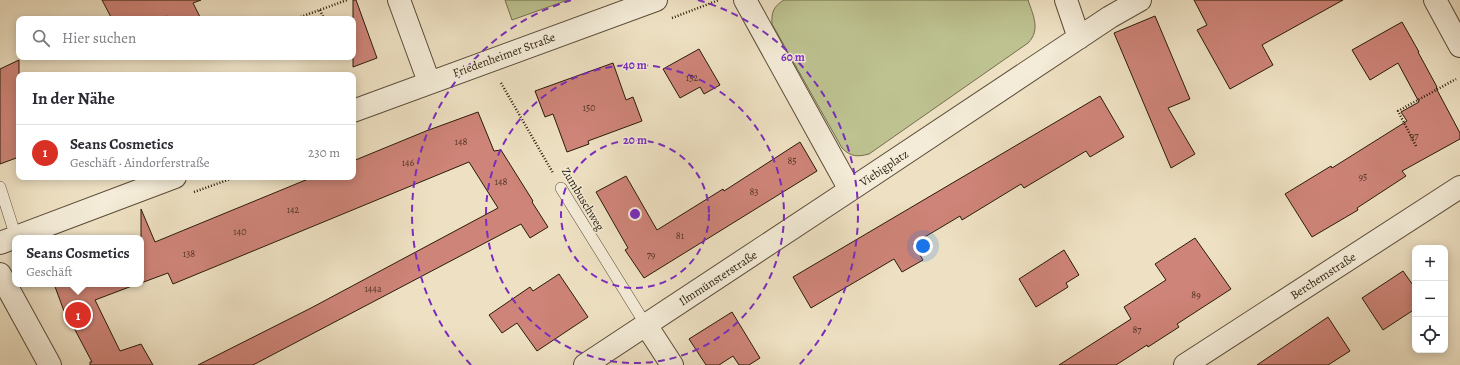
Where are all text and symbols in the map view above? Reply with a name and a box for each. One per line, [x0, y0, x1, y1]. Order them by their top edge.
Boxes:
search box [16, 16, 356, 60]
icon: search [30, 27, 52, 49]
text: Hier suchen [62, 28, 136, 48]
street label: Friedenheimer Straße [451, 29, 557, 81]
text: 60 m [781, 49, 805, 65]
text: 40 m [623, 57, 647, 73]
house number: 152 [686, 71, 698, 84]
text: In der Nähe [32, 87, 115, 110]
house number: 150 [582, 101, 596, 114]
house number: 97 [1410, 129, 1419, 142]
text: 20 m [623, 132, 647, 148]
text: Seans Cosmetics [70, 134, 174, 154]
house number: 148 [455, 135, 468, 148]
text: 1 [43, 144, 47, 161]
text: 230 m [308, 144, 340, 161]
street label: Viebigplatz [856, 146, 911, 191]
text: Geschäft · Aindorferstraße [70, 154, 210, 171]
house number: 85 [787, 154, 797, 167]
house number: 146 [402, 156, 415, 169]
street label: Zumbuschweg [558, 164, 608, 234]
house number: 95 [1359, 170, 1367, 183]
house number: 148 [495, 175, 508, 188]
house number: 83 [749, 185, 759, 198]
house number: 142 [287, 203, 300, 216]
centre of rings [628, 207, 642, 221]
house number: 140 [233, 225, 247, 238]
house number: 81 [676, 229, 685, 242]
popup [12, 235, 144, 287]
your location [913, 236, 933, 256]
text: Seans Cosmetics [26, 243, 130, 263]
map controls [1412, 245, 1448, 353]
button: + [1412, 245, 1448, 281]
house number: 138 [183, 247, 195, 260]
street label: Ilmmünsterstraße [676, 247, 760, 309]
house number: 79 [647, 248, 656, 261]
street label: Berchemstraße [1287, 249, 1359, 303]
text: Geschäft [26, 263, 73, 280]
button: − [1412, 281, 1448, 317]
house number: 144a [364, 282, 382, 295]
house number: 89 [1191, 288, 1201, 301]
pin: 1 [65, 300, 91, 330]
button: locate [1412, 317, 1448, 353]
house number: 87 [1132, 323, 1142, 336]

